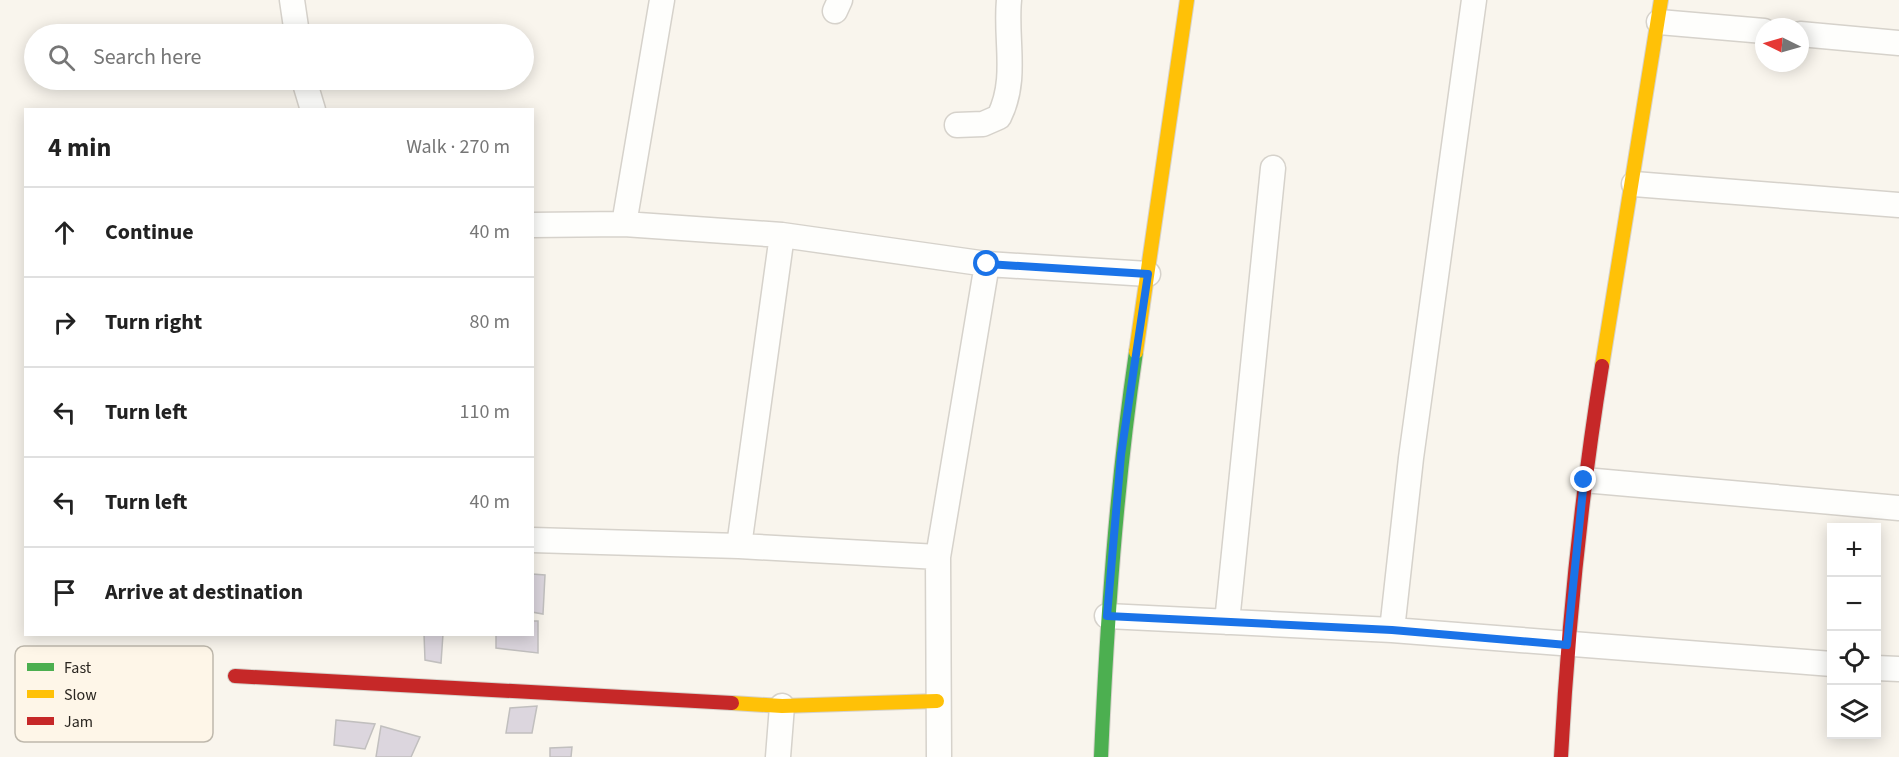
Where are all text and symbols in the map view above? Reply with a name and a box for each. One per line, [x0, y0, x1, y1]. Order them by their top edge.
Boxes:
north arrow [1755, 18, 1809, 72]
search box [24, 24, 534, 90]
icon: search [45, 41, 78, 74]
text: Search here [93, 41, 201, 73]
text: 4 min [48, 129, 111, 166]
text: Walk · 270 m [406, 133, 510, 161]
icon: ahead [48, 216, 81, 249]
text: Continue [105, 216, 194, 248]
text: 40 m [470, 218, 510, 246]
route start [973, 250, 999, 276]
icon: right [48, 306, 81, 339]
text: Turn right [105, 306, 202, 338]
text: 80 m [470, 308, 510, 336]
icon: left [48, 396, 81, 429]
text: Turn left [105, 396, 187, 428]
text: 110 m [460, 398, 510, 426]
route end [1570, 466, 1596, 492]
icon: left [48, 486, 81, 519]
text: Turn left [105, 486, 187, 518]
text: 40 m [470, 488, 510, 516]
map controls [1827, 523, 1881, 739]
button: + [1827, 523, 1881, 577]
icon: arrive [48, 576, 81, 609]
text: Arrive at destination [105, 576, 303, 608]
button: − [1827, 577, 1881, 631]
button: locate [1827, 631, 1881, 685]
legend [15, 646, 213, 742]
text: Fast [64, 657, 92, 679]
text: Slow [64, 684, 97, 706]
button: layers [1827, 685, 1881, 739]
text: Jam [64, 711, 93, 733]

